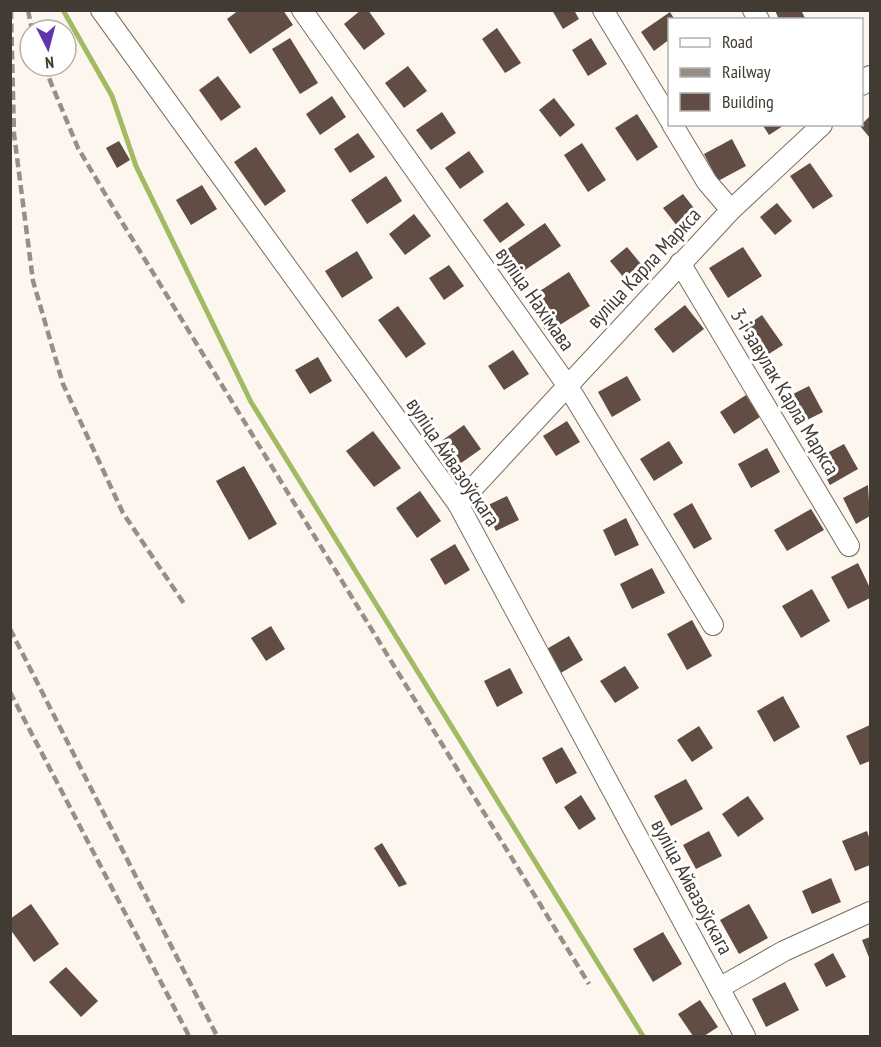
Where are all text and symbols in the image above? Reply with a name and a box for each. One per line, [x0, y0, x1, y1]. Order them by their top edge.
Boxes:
north arrow [18, 18, 78, 78]
legend [668, 18, 863, 126]
text: Road [722, 30, 753, 53]
text: N [44, 53, 55, 73]
text: Railway [722, 60, 771, 83]
text: Building [722, 90, 774, 113]
street label: вуліца Карла Маркса [581, 202, 706, 334]
street label: вуліца Нахімава [490, 242, 581, 356]
street label: 3-і завулак Карла Маркса [725, 303, 846, 480]
street label: вуліца Айвазоўскага [400, 392, 506, 531]
street label: вуліца Айвазоўскага [645, 814, 739, 959]

